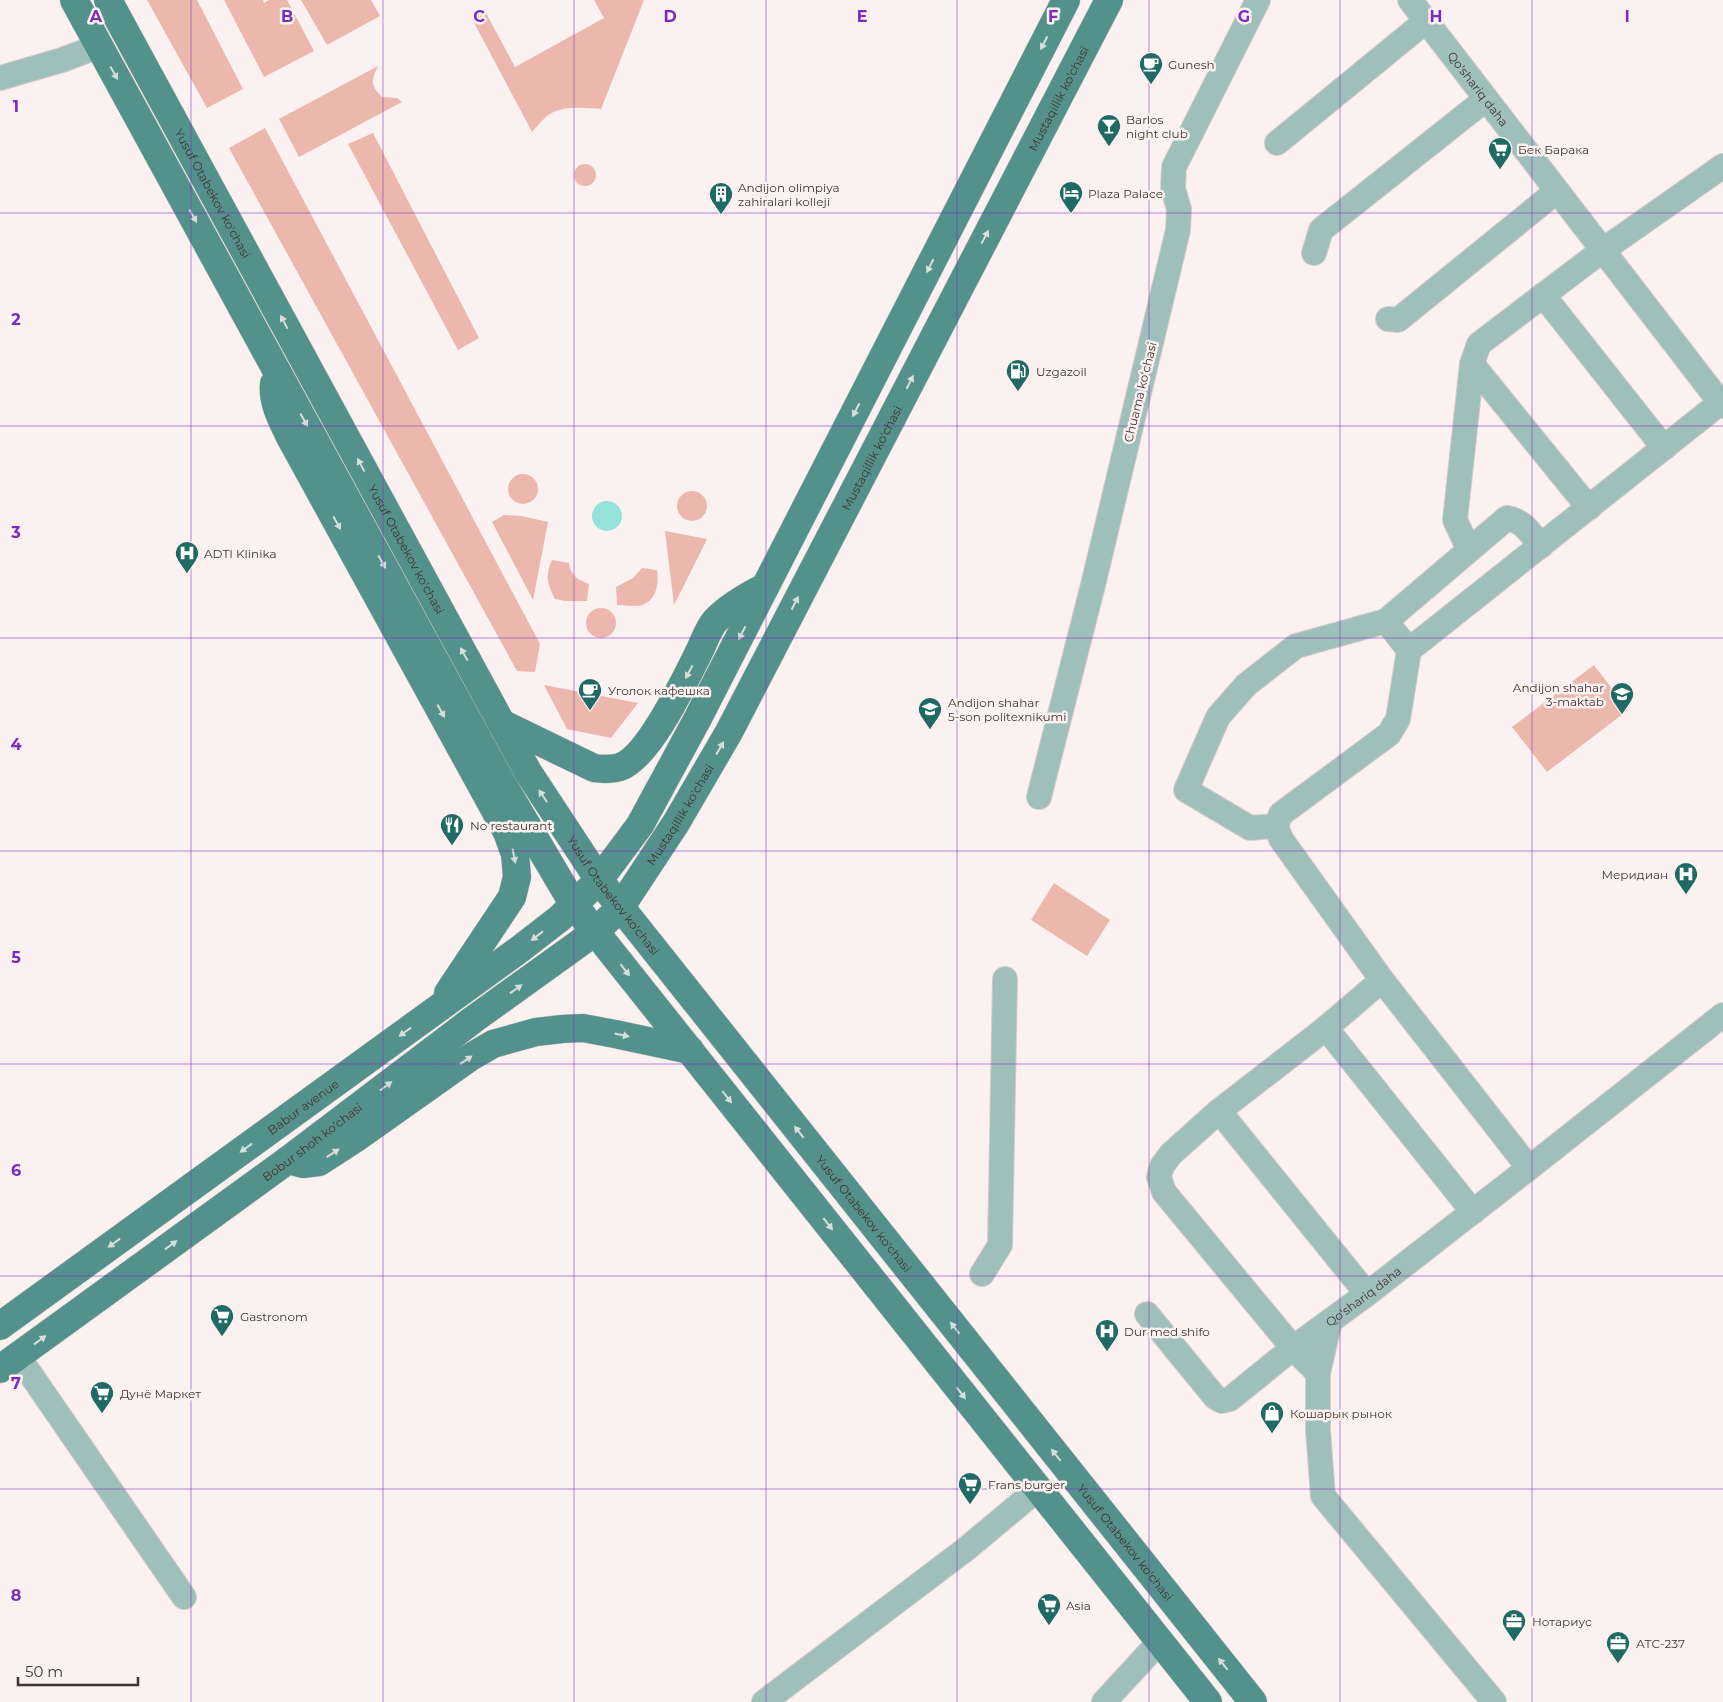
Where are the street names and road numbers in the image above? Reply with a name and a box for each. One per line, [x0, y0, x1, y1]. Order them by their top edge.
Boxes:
street label: Mustaqillik ko'chasi [1025, 43, 1091, 153]
street label: Qo'shariq daha [1445, 48, 1512, 129]
street label: Yusuf Otabekov ko'chasi [172, 126, 254, 261]
street label: Chuama koʻchasi [1120, 340, 1160, 444]
street label: Mustaqillik ko'chasi [838, 403, 905, 513]
street label: Yusuf Otabekov ko'chasi [365, 482, 448, 616]
street label: Mustaqillik ko'chasi [643, 761, 716, 868]
street label: Yusuf Otabekov ko'chasi [564, 833, 663, 958]
street label: Babur avenue [264, 1076, 341, 1137]
street label: Bobur shoh ko'chasi [259, 1099, 365, 1184]
street label: Yusuf Otabekov ko'chasi [813, 1152, 915, 1275]
street label: Qo'shariq daha [1323, 1263, 1404, 1329]
street label: Yusuf Otabekov ko'chasi [1075, 1480, 1177, 1603]

